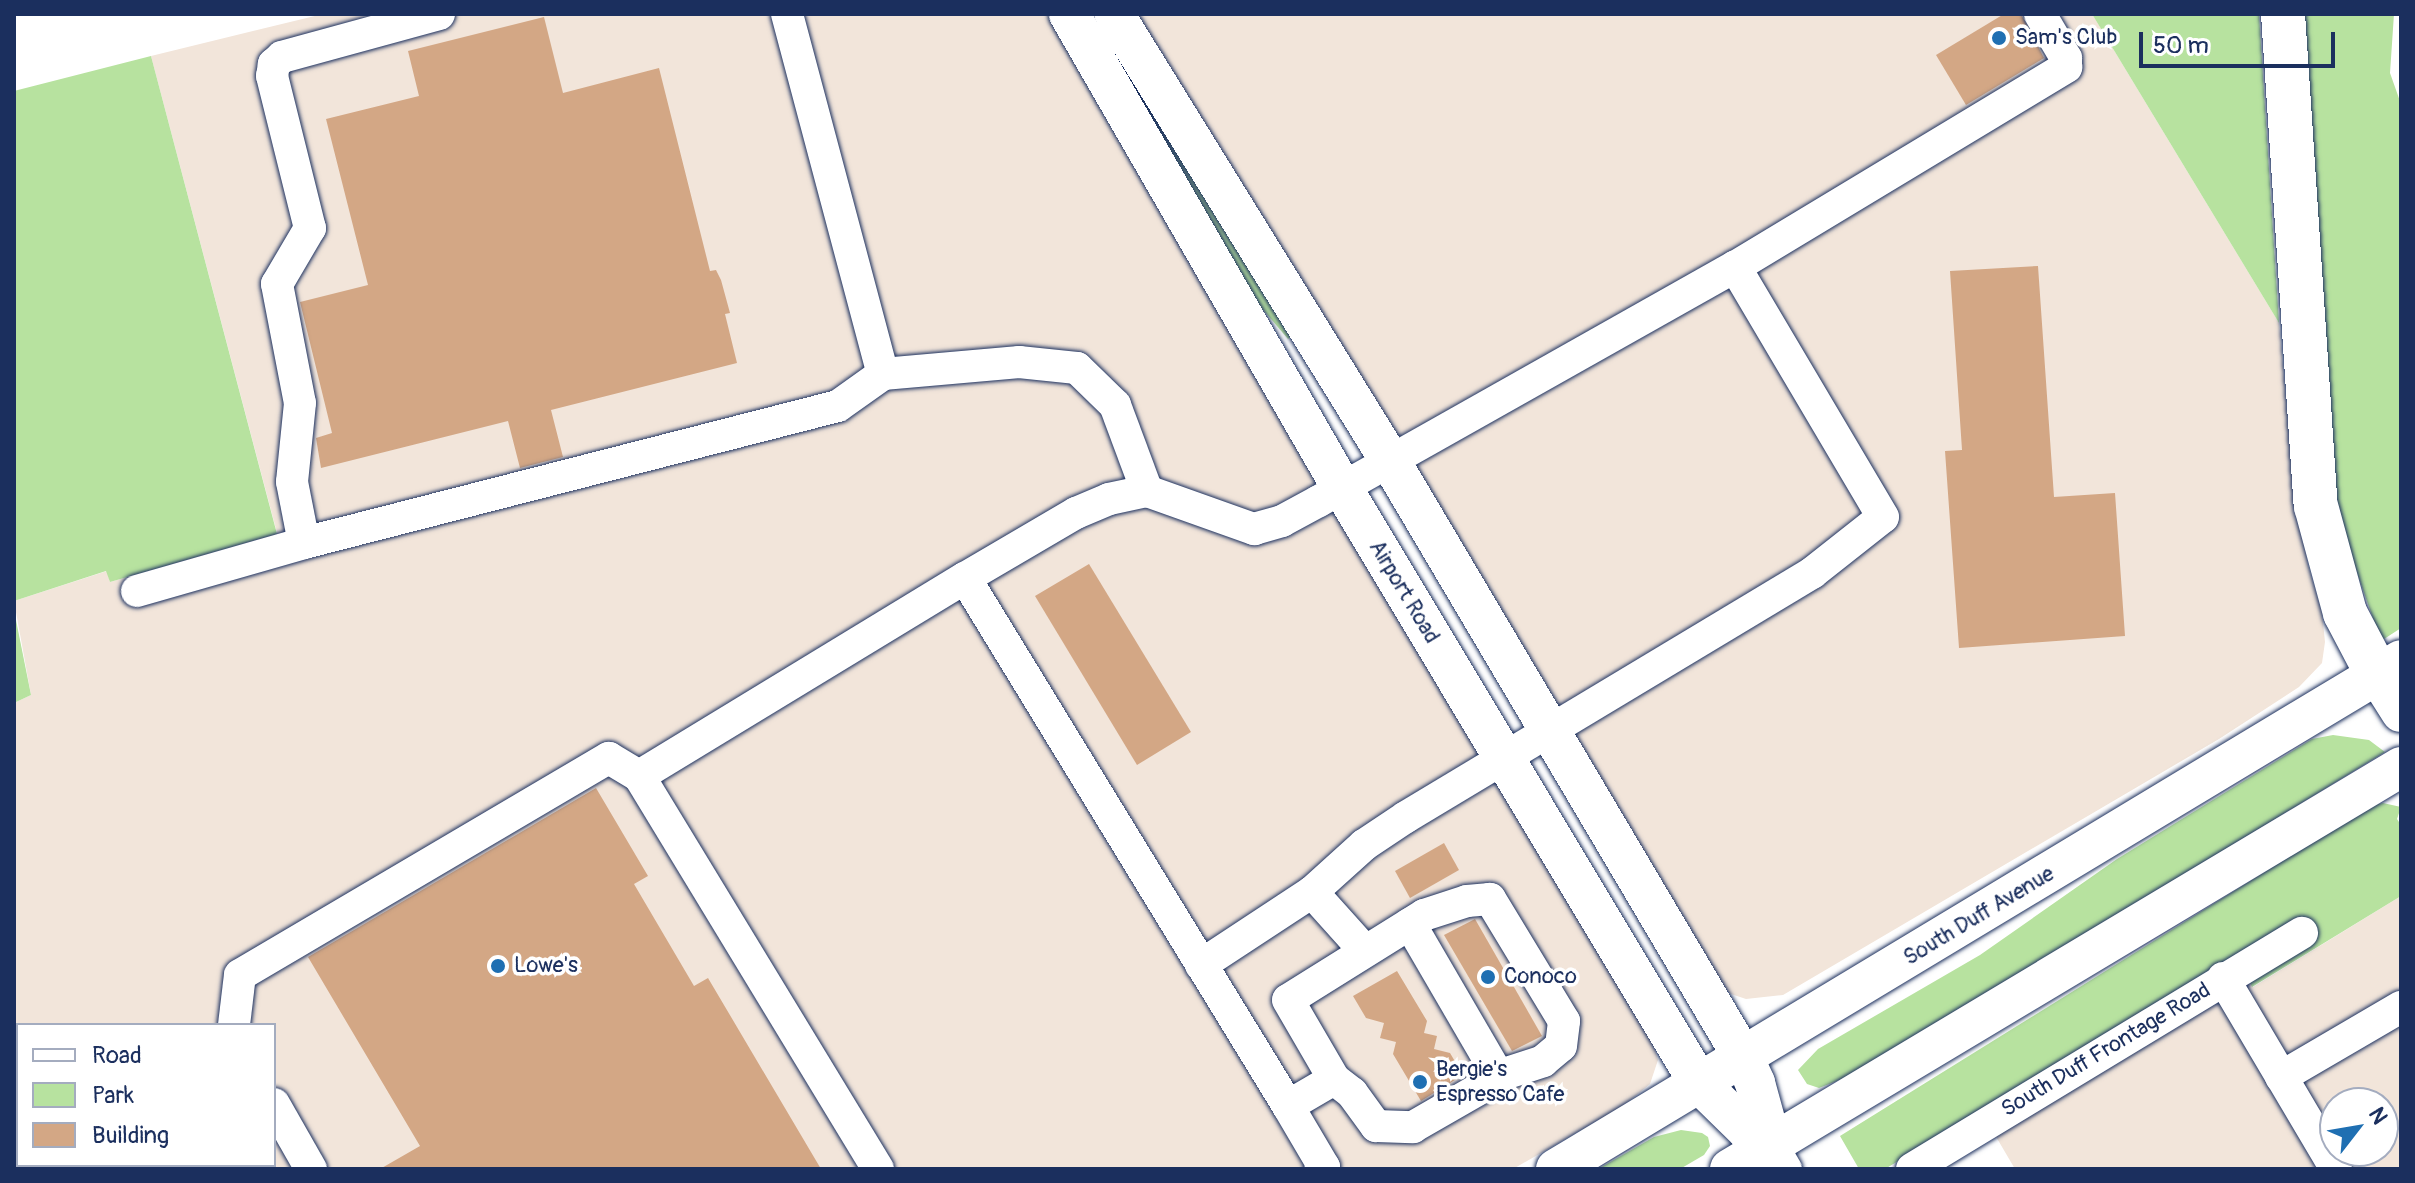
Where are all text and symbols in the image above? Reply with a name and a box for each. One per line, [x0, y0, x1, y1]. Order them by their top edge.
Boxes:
scale bar [2143, 16, 2339, 66]
place label: Sam's Club [2015, 25, 2117, 51]
marker: Sam's Club [1990, 29, 2008, 47]
text: 50 m [2153, 31, 2209, 60]
street label: Airport Road [1363, 536, 1445, 648]
street label: South Duff Avenue [1899, 861, 2059, 971]
place label: Lowe's [514, 953, 578, 979]
marker: Lowe's [489, 957, 507, 975]
place label: Conoco [1504, 964, 1577, 990]
marker: Conoco [1479, 968, 1497, 986]
street label: South Duff Frontage Road [1997, 977, 2215, 1123]
legend [16, 1023, 276, 1167]
text: Road [92, 1041, 142, 1070]
place label: Bergie's Espresso Cafe [1436, 1056, 1564, 1108]
marker: Bergie's Espresso Cafe [1411, 1073, 1429, 1091]
text: Park [92, 1081, 134, 1110]
north arrow [2319, 1087, 2399, 1167]
text: N [2362, 1102, 2394, 1129]
text: Building [92, 1121, 169, 1150]

